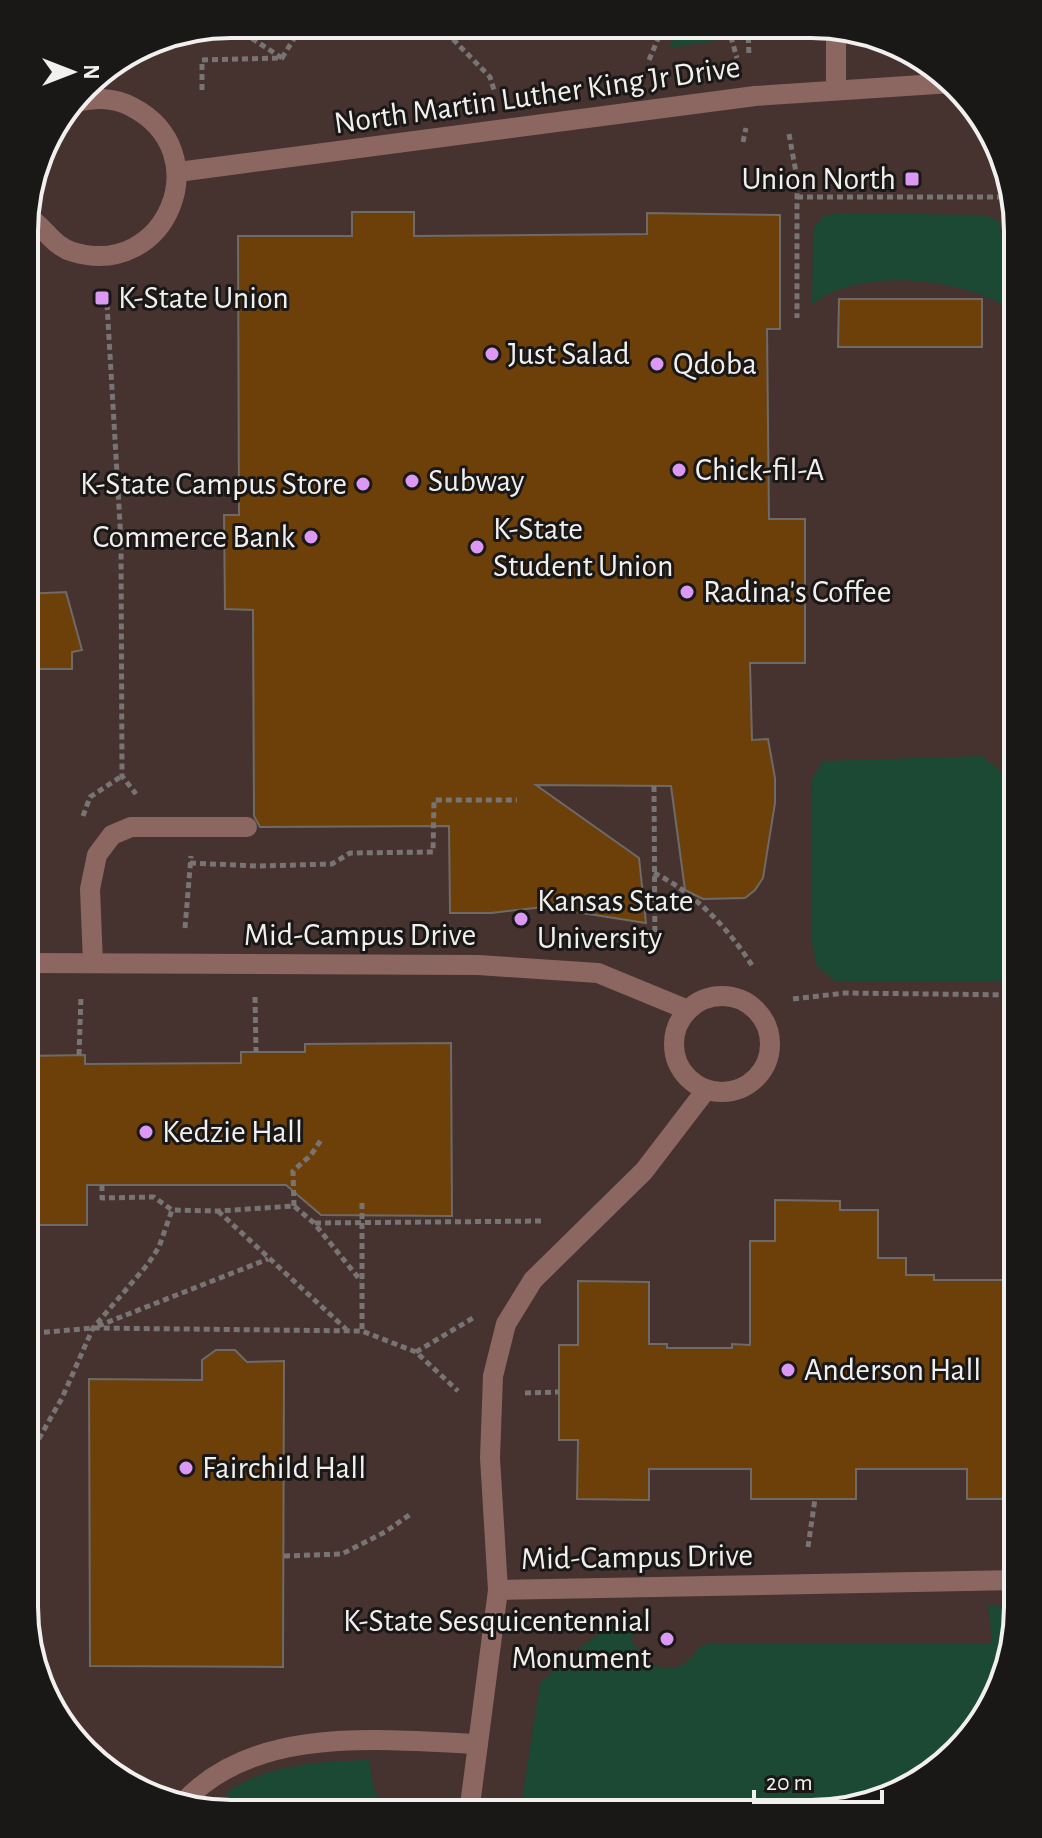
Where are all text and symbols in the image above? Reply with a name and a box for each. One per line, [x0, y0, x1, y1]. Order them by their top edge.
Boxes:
north arrow [32, 32, 112, 112]
street label: North Martin Luther King Jr Drive [332, 51, 742, 139]
text: N [80, 64, 102, 80]
place label: Union North [741, 163, 896, 195]
marker: Union North [903, 170, 921, 188]
place label: K-State Union [118, 282, 289, 314]
marker: K-State Union [93, 289, 111, 307]
place label: Just Salad [508, 338, 630, 370]
marker: Just Salad [483, 345, 501, 363]
place label: Qdoba [673, 348, 757, 380]
marker: Qdoba [648, 355, 666, 373]
place label: Chick-fil-A [695, 454, 824, 486]
marker: Chick-fil-A [670, 461, 688, 479]
place label: Subway [428, 465, 525, 497]
place label: K-State Campus Store [80, 468, 347, 500]
marker: Subway [403, 472, 421, 490]
marker: K-State Campus Store [354, 475, 372, 493]
place label: K-State Student Union [493, 513, 673, 582]
place label: Commerce Bank [93, 521, 295, 553]
marker: Commerce Bank [302, 528, 320, 546]
marker: K-State Student Union [468, 538, 486, 556]
place label: Radina's Coffee [703, 576, 891, 608]
marker: Radina's Coffee [678, 583, 696, 601]
place label: Kansas State University [537, 885, 694, 954]
marker: Kansas State University [512, 910, 530, 928]
street label: Mid-Campus Drive [244, 919, 476, 951]
place label: Kedzie Hall [162, 1116, 303, 1148]
marker: Kedzie Hall [137, 1123, 155, 1141]
place label: Anderson Hall [804, 1354, 981, 1386]
marker: Anderson Hall [779, 1361, 797, 1379]
place label: Fairchild Hall [202, 1452, 366, 1484]
marker: Fairchild Hall [177, 1459, 195, 1477]
street label: Mid-Campus Drive [521, 1539, 753, 1575]
place label: K-State Sesquicentennial Monument [343, 1605, 651, 1674]
marker: K-State Sesquicentennial Monument [658, 1630, 676, 1648]
scale bar [754, 1754, 882, 1804]
text: 20 m [766, 1771, 813, 1795]

